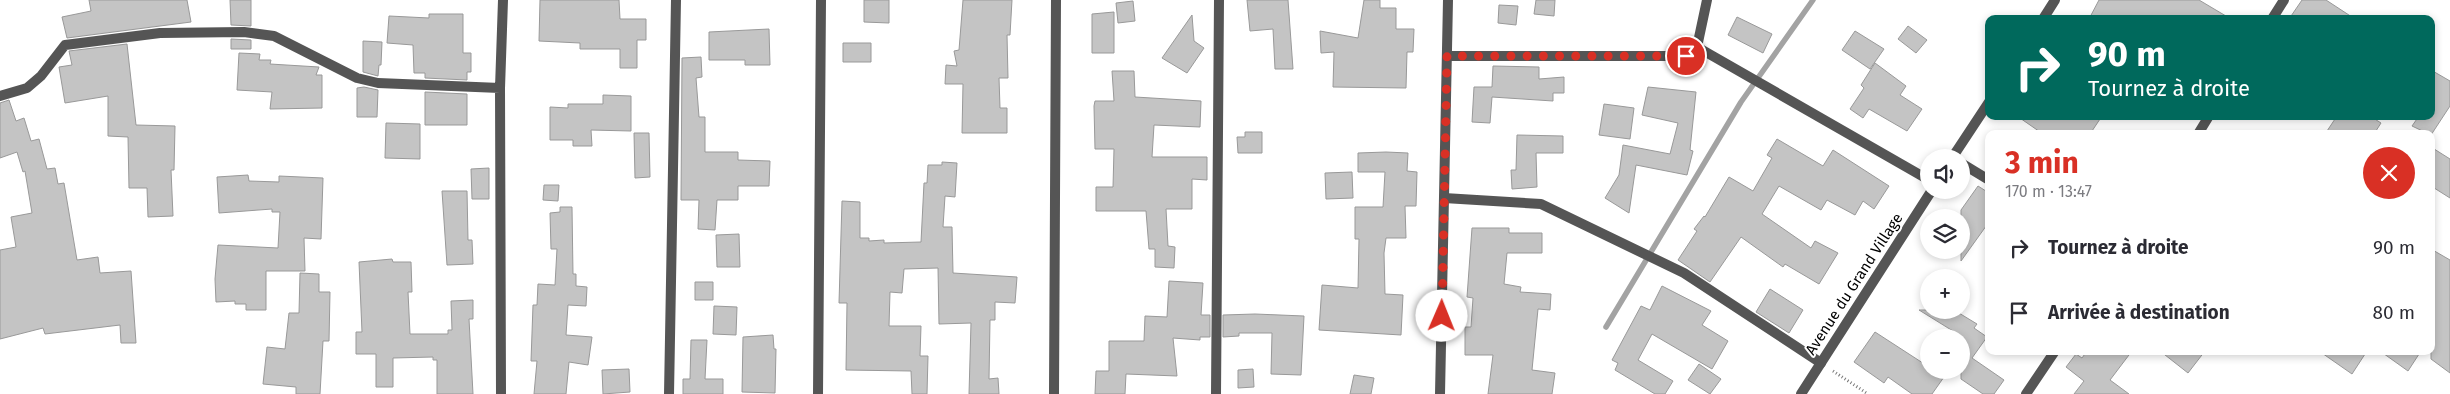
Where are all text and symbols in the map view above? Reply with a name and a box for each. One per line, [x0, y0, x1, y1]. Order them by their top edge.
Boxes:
text: 90 m [2088, 33, 2166, 75]
pin [1665, 35, 1707, 77]
icon: right [2005, 35, 2070, 100]
icon: arrive [1672, 42, 1700, 70]
text: Tournez à droite [2088, 75, 2250, 102]
text: 3 min [2005, 145, 2079, 181]
button: close [2363, 147, 2415, 199]
map controls [1920, 149, 1970, 379]
button: sound [1920, 149, 1970, 199]
text: 170 m · 13:47 [2005, 182, 2092, 201]
button: layers [1920, 209, 1970, 259]
street label: Avenue du Grand Village [1801, 210, 1907, 358]
icon: right [2005, 234, 2033, 262]
text: Tournez à droite [2048, 236, 2189, 259]
text: 90 m [2373, 236, 2415, 259]
button: + [1920, 269, 1970, 319]
position arrow [1415, 289, 1467, 341]
icon: arrive [2005, 299, 2033, 327]
text: Arrivée à destination [2048, 301, 2230, 324]
text: 80 m [2373, 301, 2415, 324]
button: − [1920, 329, 1970, 379]

